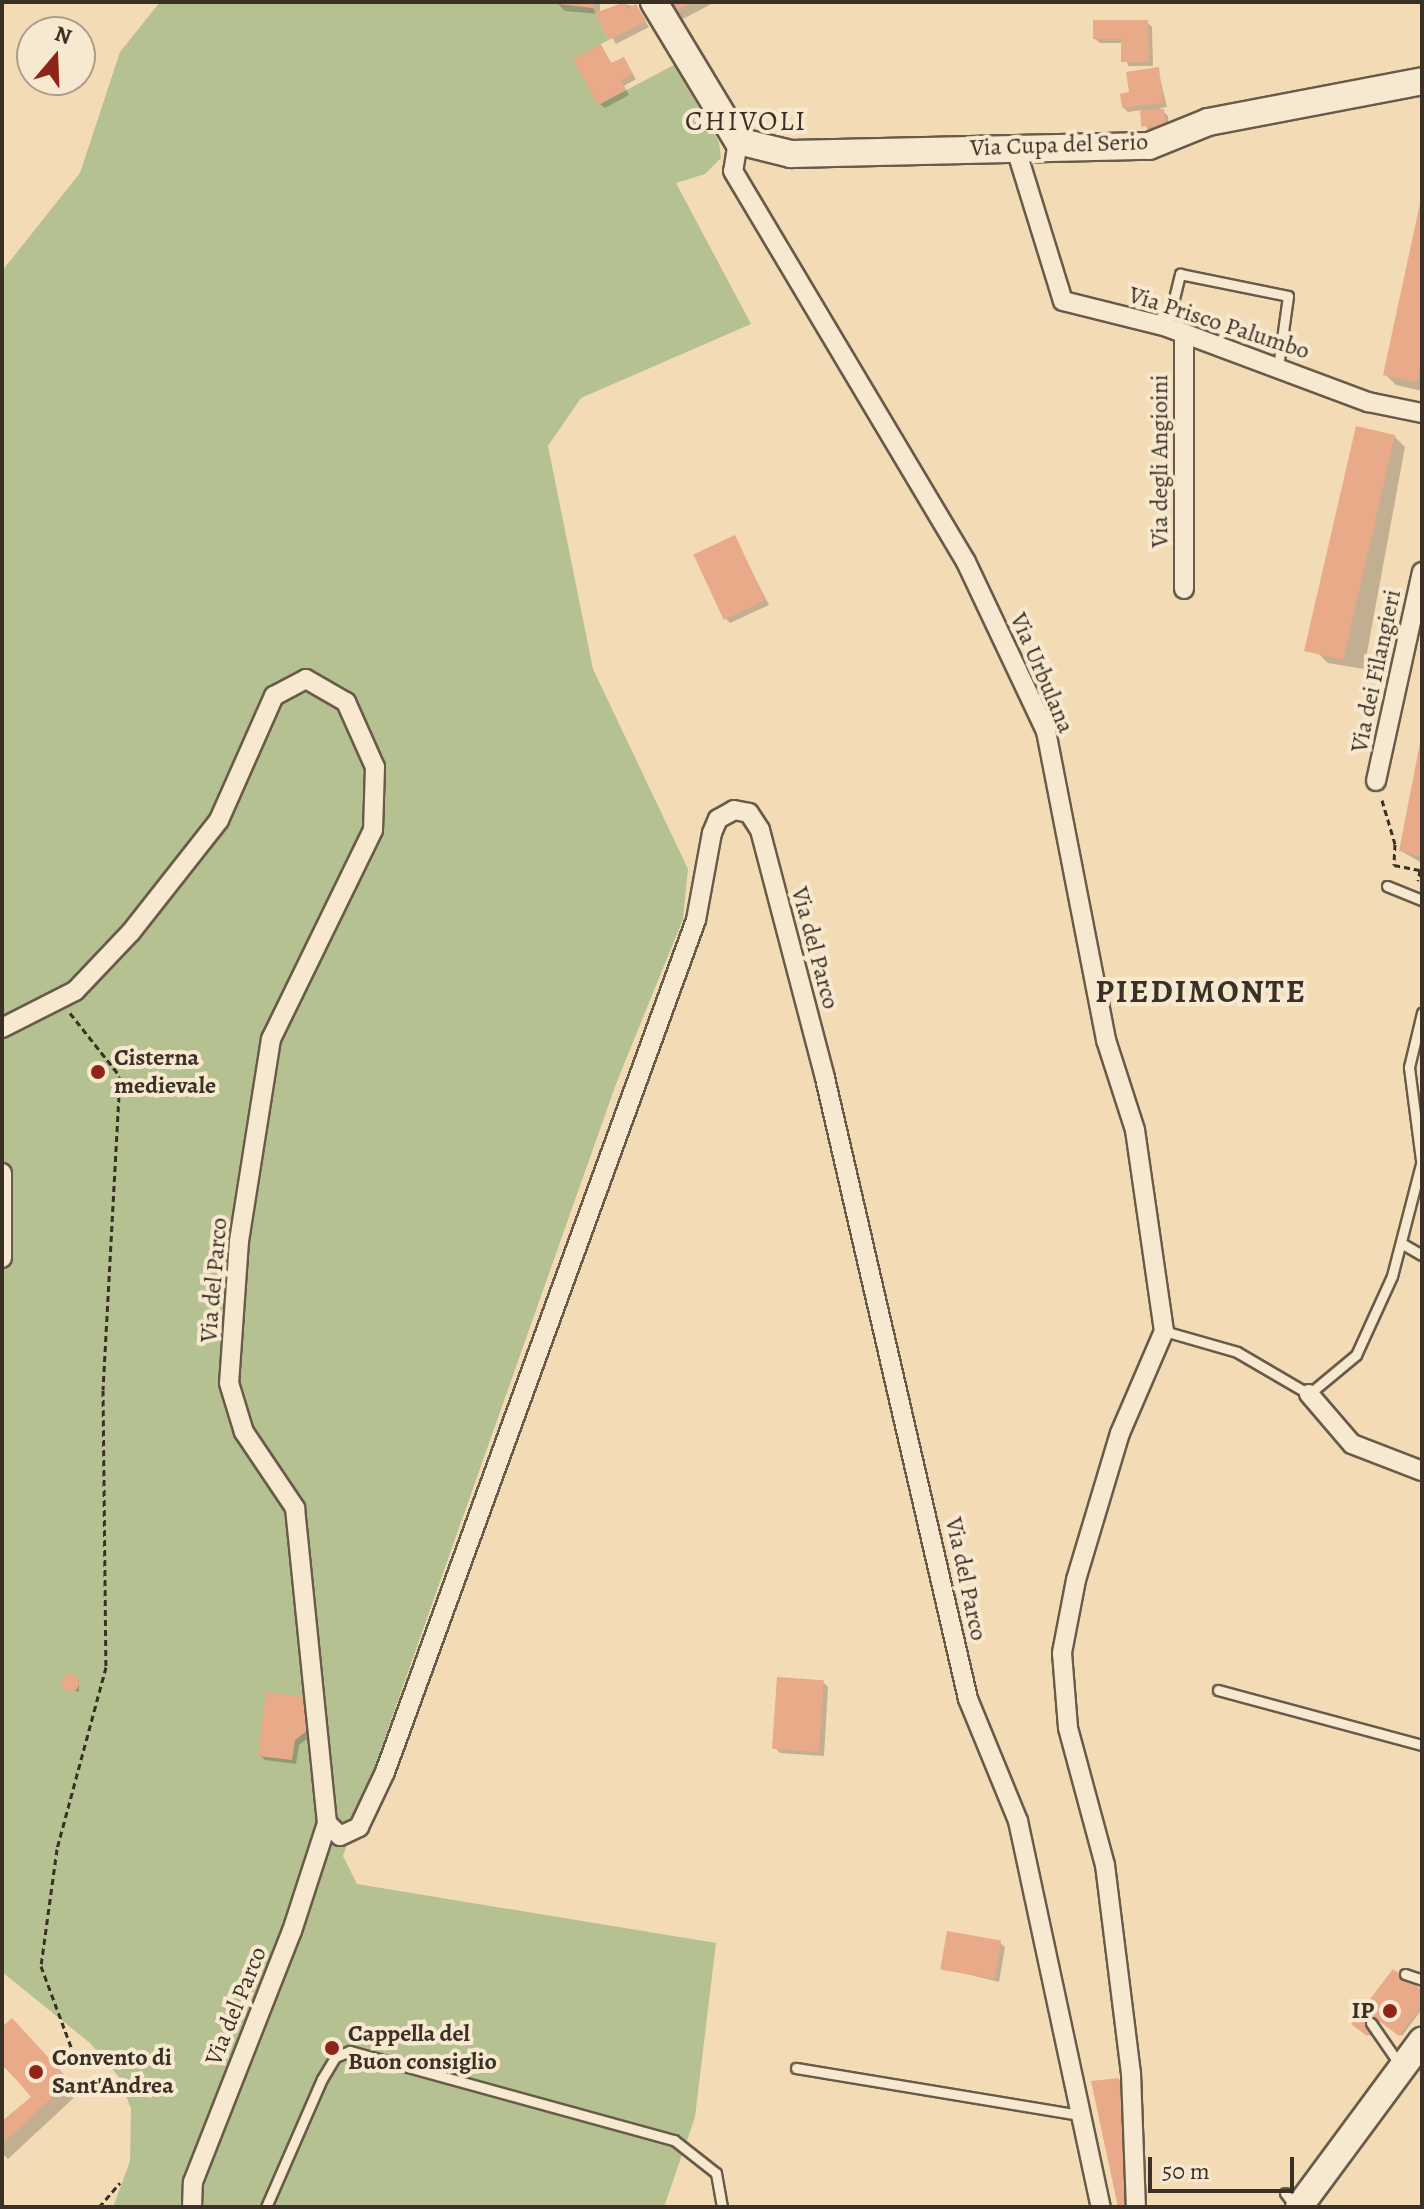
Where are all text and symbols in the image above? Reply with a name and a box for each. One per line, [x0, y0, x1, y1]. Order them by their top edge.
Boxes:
north arrow [16, 16, 96, 96]
text: N [51, 18, 76, 52]
district label: CHIVOLI [685, 104, 807, 138]
street label: Via Cupa del Serio [969, 128, 1149, 162]
street label: Via Prisco Palumbo [1125, 280, 1313, 366]
street label: Via degli Angioini [1146, 374, 1174, 548]
street label: Via dei Filangieri [1345, 587, 1407, 755]
street label: Via Urbulana [1004, 608, 1080, 738]
street label: Via del Parco [785, 884, 845, 1012]
district label: PIEDIMONTE [1095, 972, 1307, 1010]
place label: Cisterna medievale [114, 1044, 216, 1100]
marker: Cisterna medievale [89, 1063, 107, 1081]
street label: Via del Parco [194, 1216, 234, 1344]
street label: Via del Parco [939, 1515, 993, 1643]
street label: Via del Parco [199, 1943, 273, 2069]
place label: IP [1351, 1997, 1374, 2025]
marker: IP [1381, 2002, 1399, 2020]
place label: Cappella del Buon consiglio [348, 2020, 497, 2076]
marker: Cappella del Buon consiglio [323, 2039, 341, 2057]
place label: Convento di Sant'Andrea [52, 2044, 174, 2100]
marker: Convento di Sant'Andrea [27, 2063, 45, 2081]
scale bar [1152, 2141, 1298, 2191]
text: 50 m [1162, 2155, 1210, 2187]

